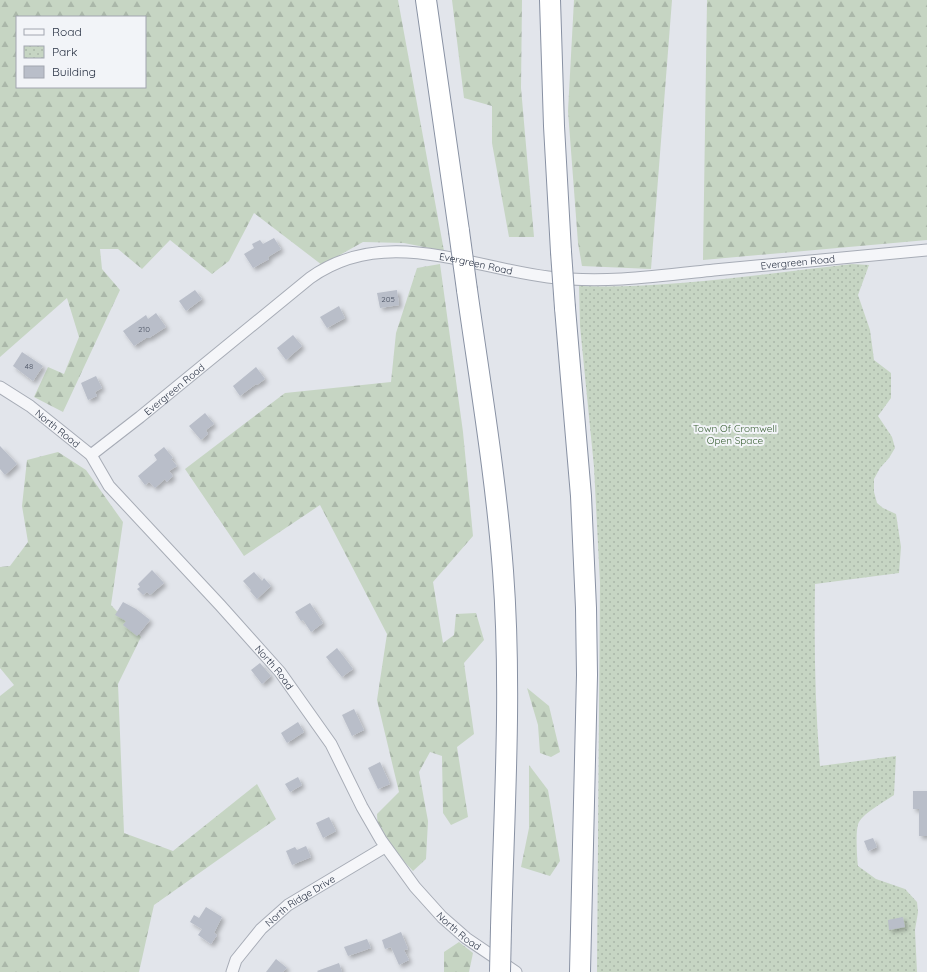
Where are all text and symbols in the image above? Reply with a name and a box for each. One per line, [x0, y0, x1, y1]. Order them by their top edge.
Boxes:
legend [16, 16, 146, 88]
text: Road [52, 24, 82, 39]
text: Park [52, 44, 77, 59]
text: Building [52, 64, 96, 79]
street label: Evergreen Road [438, 249, 514, 277]
street label: Evergreen Road [760, 252, 835, 272]
house number: 205 [381, 294, 395, 304]
house number: 210 [138, 324, 150, 334]
street label: Evergreen Road [141, 360, 207, 418]
house number: 48 [25, 361, 33, 371]
street label: North Road [33, 406, 83, 450]
park label: Town Of Cromwell Open Space [693, 422, 777, 447]
street label: North Road [252, 642, 297, 692]
street label: North Ridge Drive [262, 872, 338, 929]
street label: North Road [434, 909, 484, 953]

